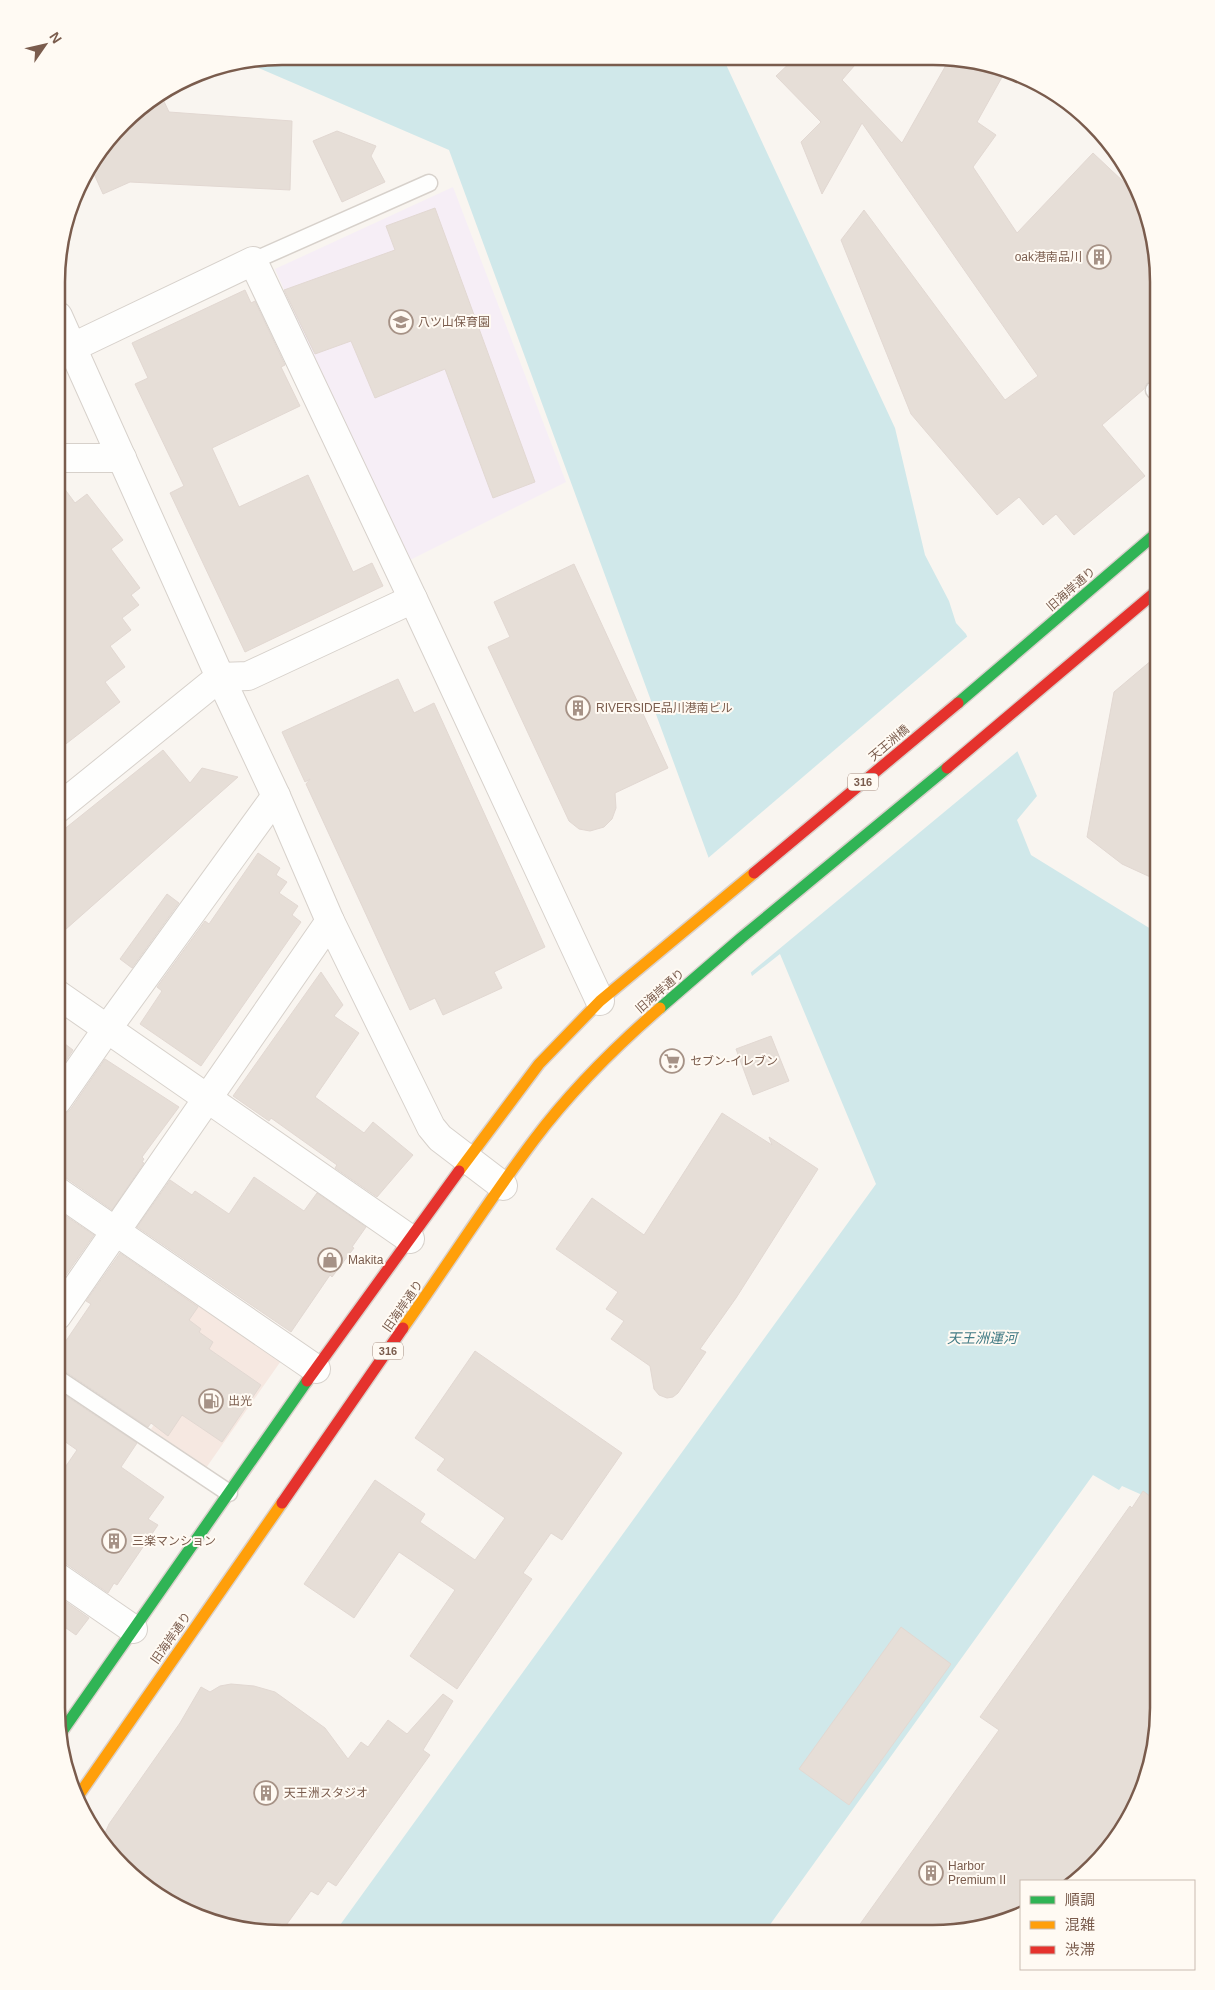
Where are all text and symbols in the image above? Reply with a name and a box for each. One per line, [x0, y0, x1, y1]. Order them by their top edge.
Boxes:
north arrow [20, 20, 70, 70]
text: N [46, 29, 65, 46]
building icon: oak港南品川 [1086, 244, 1112, 270]
place label: oak港南品川 [1015, 250, 1082, 264]
school or university icon: 八ツ山保育園 [388, 309, 414, 335]
place label: 八ツ山保育園 [418, 315, 490, 329]
street label: 旧海岸通り [1044, 564, 1098, 614]
building icon: RIVERSIDE品川港南ビル [565, 695, 591, 721]
place label: RIVERSIDE品川港南ビル [596, 701, 733, 715]
street label: 天王洲橋 [866, 722, 912, 764]
road number: 316 [848, 774, 878, 790]
street label: 旧海岸通り [633, 966, 687, 1016]
supermarket icon: セブン-イレブン [659, 1048, 685, 1074]
place label: セブン-イレブン [690, 1054, 778, 1068]
shop icon: Makita [317, 1247, 343, 1273]
place label: Makita [348, 1253, 384, 1267]
street label: 旧海岸通り [380, 1277, 426, 1335]
water label: 天王洲運河 [947, 1330, 1020, 1346]
road number: 316 [373, 1342, 403, 1360]
fuel station icon: 出光 [198, 1388, 224, 1414]
place label: 出光 [228, 1394, 252, 1408]
building icon: 三楽マンション [101, 1528, 127, 1554]
place label: 三楽マンション [132, 1534, 216, 1548]
street label: 旧海岸通り [148, 1609, 194, 1667]
building icon: 天王洲スタジオ [253, 1780, 279, 1806]
place label: 天王洲スタジオ [284, 1786, 368, 1800]
place label: Harbor Premium II [948, 1859, 1006, 1887]
building icon: Harbor Premium II [918, 1860, 944, 1886]
legend [1020, 1880, 1195, 1970]
text: 順調 [1065, 1891, 1095, 1908]
text: 混雑 [1065, 1916, 1095, 1933]
text: 渋滞 [1065, 1941, 1095, 1958]

